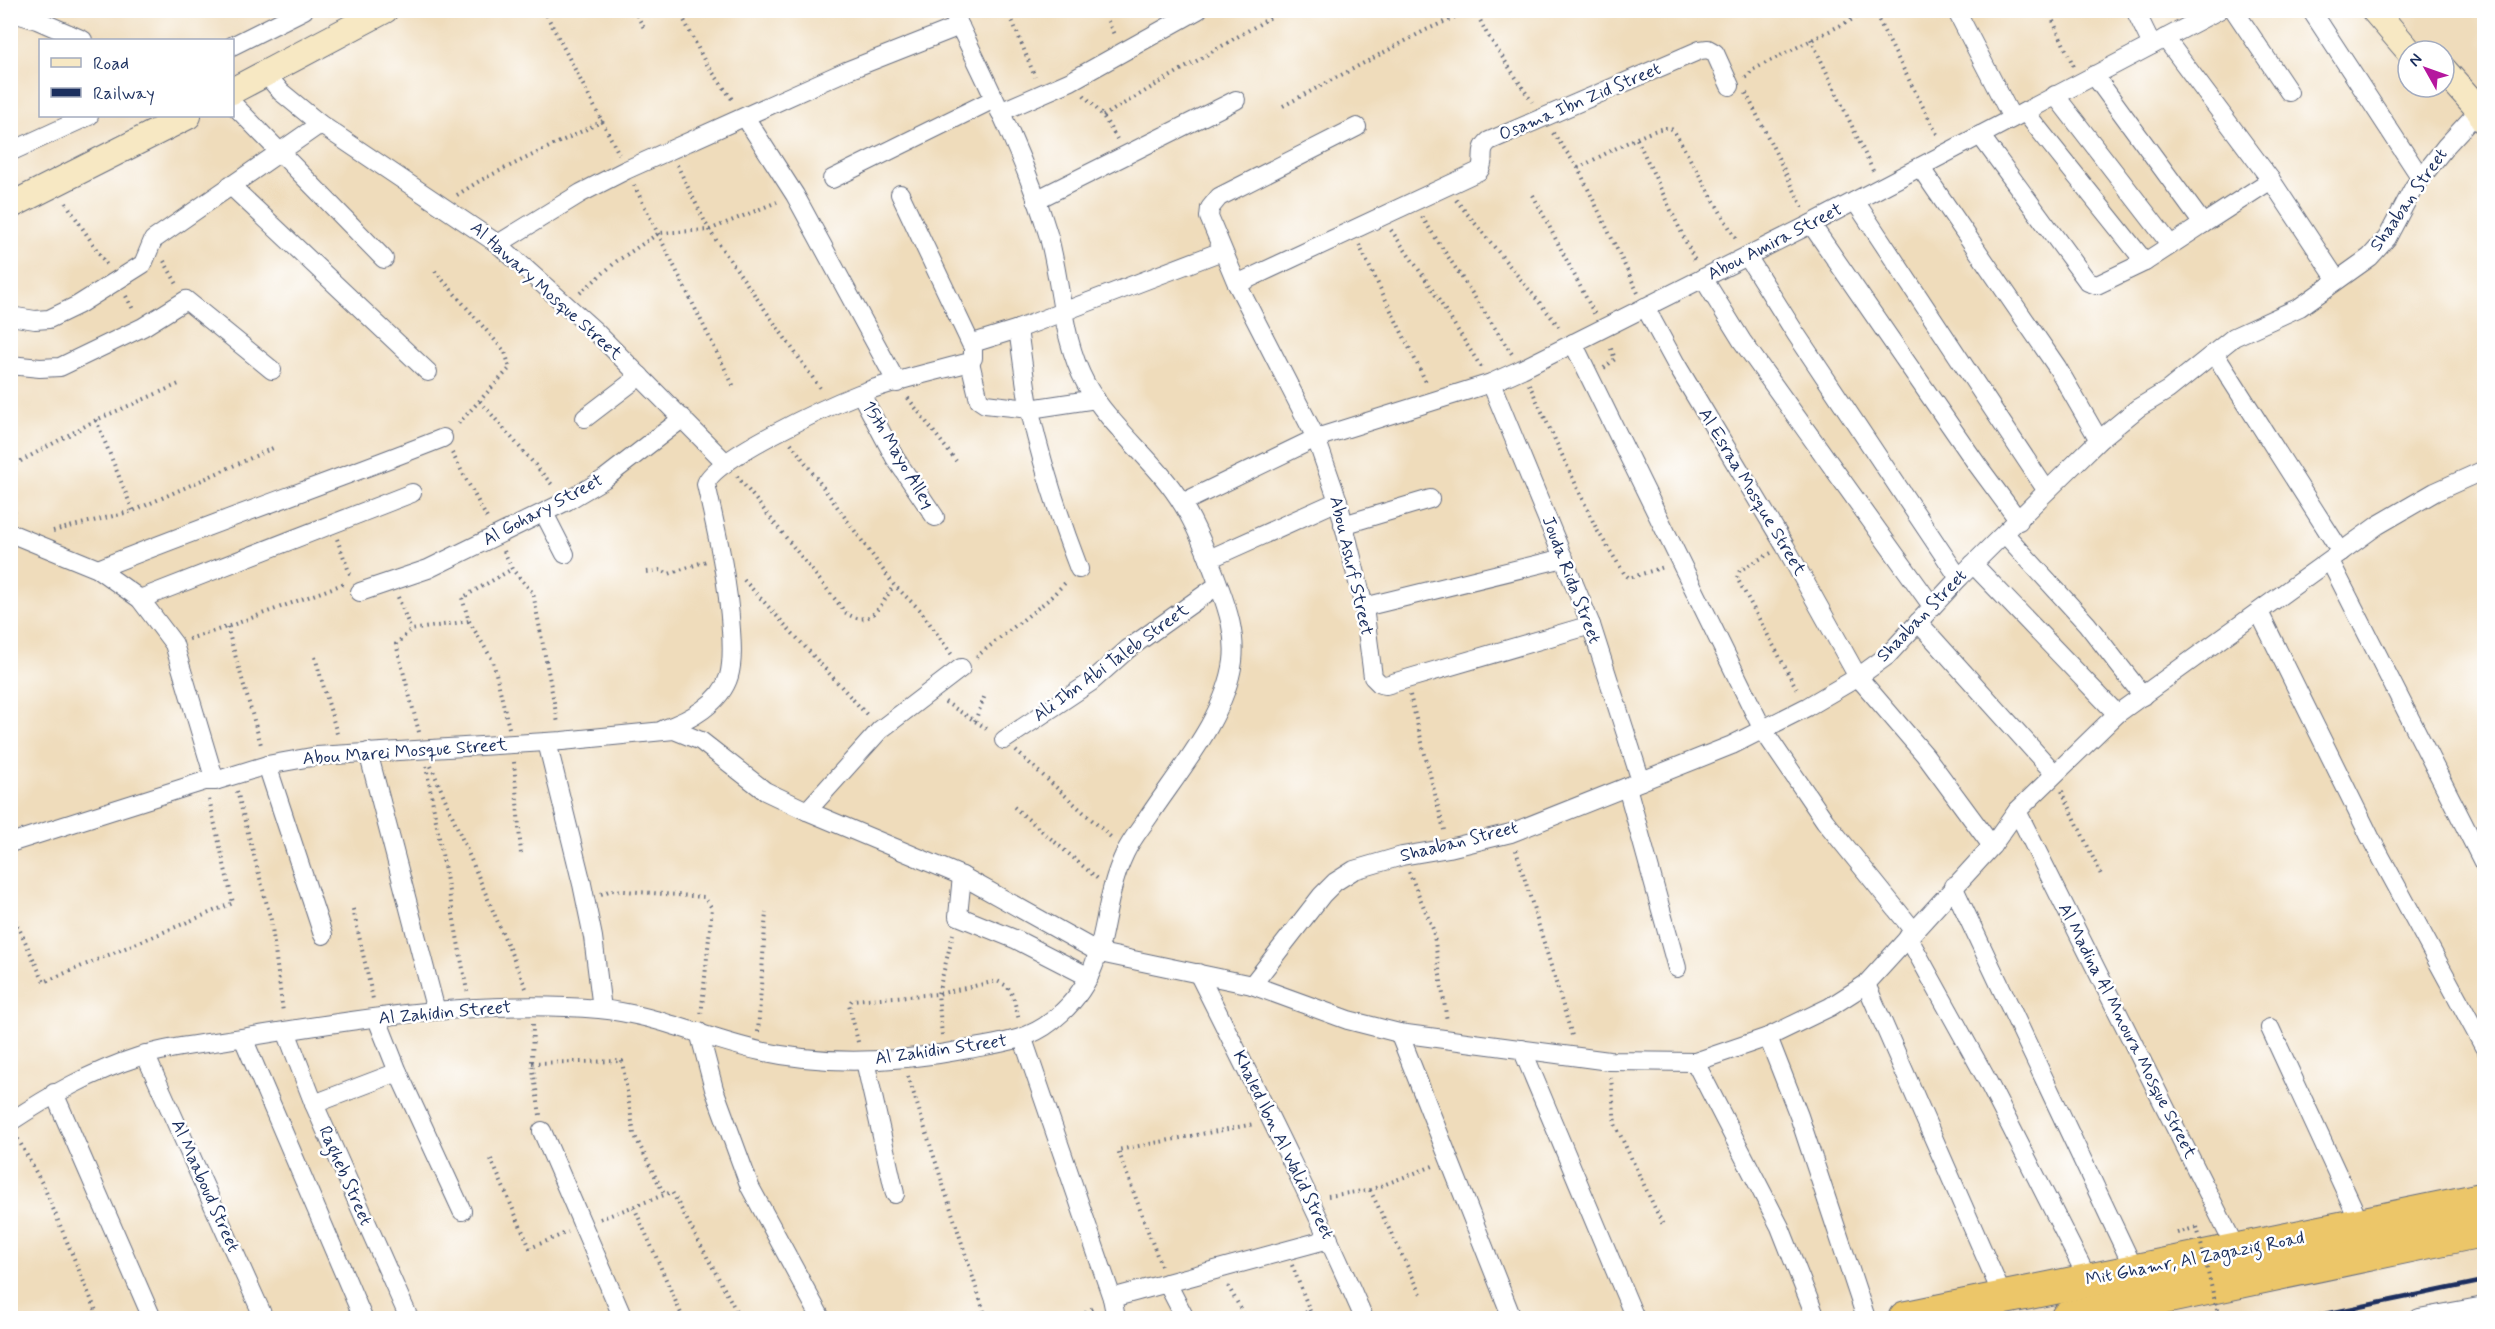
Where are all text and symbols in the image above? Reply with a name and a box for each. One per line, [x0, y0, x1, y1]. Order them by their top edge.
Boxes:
legend [39, 39, 234, 117]
north arrow [2396, 39, 2456, 99]
text: N [2404, 49, 2427, 71]
text: Road [93, 52, 129, 76]
street label: Osama Ibn Zid Street [1495, 57, 1665, 147]
text: Railway [93, 82, 155, 106]
street label: Shaaban Street [2365, 144, 2454, 256]
street label: Abou Amira Street [1703, 198, 1847, 286]
street label: Al Hawary Mosque Street [465, 216, 627, 366]
street label: 15th Mayo Alley [856, 397, 940, 513]
street label: Al Esraa Mosque Street [1692, 404, 1812, 580]
street label: Al Gohary Street [479, 468, 607, 552]
street label: Abou Ashrf Street [1323, 494, 1379, 638]
street label: Jouda Rida Street [1536, 513, 1606, 648]
street label: Shaaban Street [1872, 564, 1973, 668]
street label: Ali Ibn Abi Taleb Street [1028, 598, 1194, 728]
street label: Abou Marei Mosque Street [302, 733, 509, 771]
street label: Shaaban Street [1398, 816, 1521, 868]
street label: Al Madina Al Mnoura Mosque Street [2052, 899, 2202, 1163]
street label: Al Zahidin Street [378, 995, 512, 1031]
street label: Al Zahidin Street [873, 1029, 1009, 1071]
street label: Khaled Ibn Al Walid Street [1227, 1047, 1339, 1244]
street label: Al Maaboud Street [165, 1116, 245, 1256]
street label: Ragheb Street [311, 1122, 378, 1231]
street label: Mit Ghamr, Al Zagazig Road [2083, 1226, 2307, 1294]

